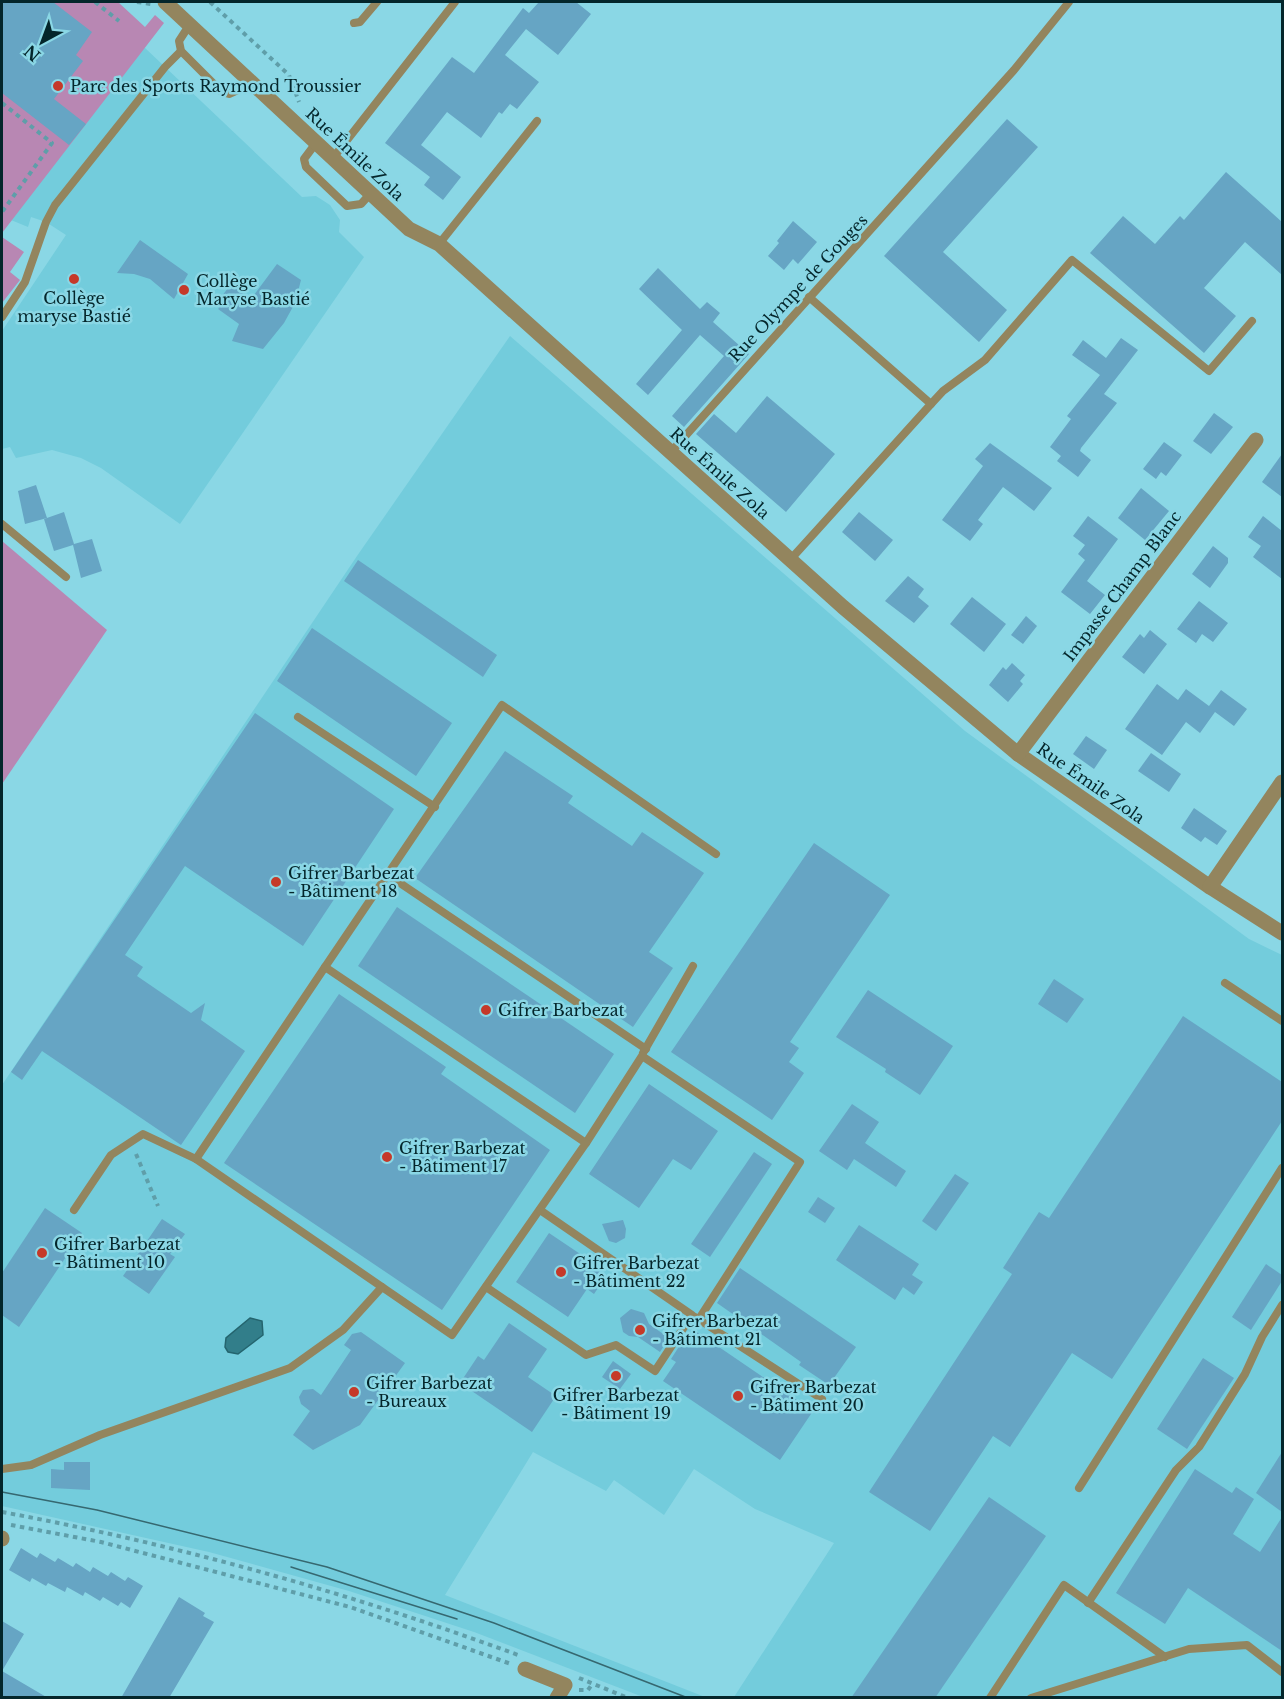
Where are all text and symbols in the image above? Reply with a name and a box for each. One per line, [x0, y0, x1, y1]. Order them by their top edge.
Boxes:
north arrow [12, 12, 72, 72]
text: N [20, 41, 44, 66]
place label: Parc des Sports Raymond Troussier [70, 76, 362, 96]
marker: Parc des Sports Raymond Troussier [51, 79, 65, 93]
street label: Rue Émile Zola [302, 103, 408, 205]
street label: Rue Olympe de Gouges [724, 210, 872, 366]
place label: Collège Maryse Bastié [196, 271, 310, 309]
marker: Collège maryse Bastié [67, 272, 81, 286]
marker: Collège Maryse Bastié [177, 283, 191, 297]
place label: Collège maryse Bastié [17, 288, 131, 326]
street label: Rue Émile Zola [666, 423, 774, 523]
street label: Impasse Champ Blanc [1059, 507, 1185, 665]
street label: Rue Émile Zola [1033, 738, 1149, 828]
place label: Gifrer Barbezat - Bâtiment 18 [288, 863, 415, 901]
marker: Gifrer Barbezat - Bâtiment 18 [269, 875, 283, 889]
place label: Gifrer Barbezat [498, 1000, 625, 1020]
marker: Gifrer Barbezat [479, 1003, 493, 1017]
place label: Gifrer Barbezat - Bâtiment 17 [399, 1138, 526, 1176]
marker: Gifrer Barbezat - Bâtiment 17 [380, 1150, 394, 1164]
place label: Gifrer Barbezat - Bâtiment 10 [54, 1234, 181, 1272]
marker: Gifrer Barbezat - Bâtiment 10 [35, 1246, 49, 1260]
place label: Gifrer Barbezat - Bâtiment 22 [573, 1253, 700, 1291]
marker: Gifrer Barbezat - Bâtiment 22 [554, 1265, 568, 1279]
place label: Gifrer Barbezat - Bâtiment 21 [652, 1311, 779, 1349]
marker: Gifrer Barbezat - Bâtiment 21 [633, 1323, 647, 1337]
marker: Gifrer Barbezat - Bâtiment 19 [609, 1369, 623, 1383]
place label: Gifrer Barbezat - Bureaux [366, 1373, 493, 1411]
place label: Gifrer Barbezat - Bâtiment 20 [750, 1377, 877, 1415]
marker: Gifrer Barbezat - Bureaux [347, 1385, 361, 1399]
place label: Gifrer Barbezat - Bâtiment 19 [553, 1385, 679, 1423]
marker: Gifrer Barbezat - Bâtiment 20 [731, 1389, 745, 1403]

